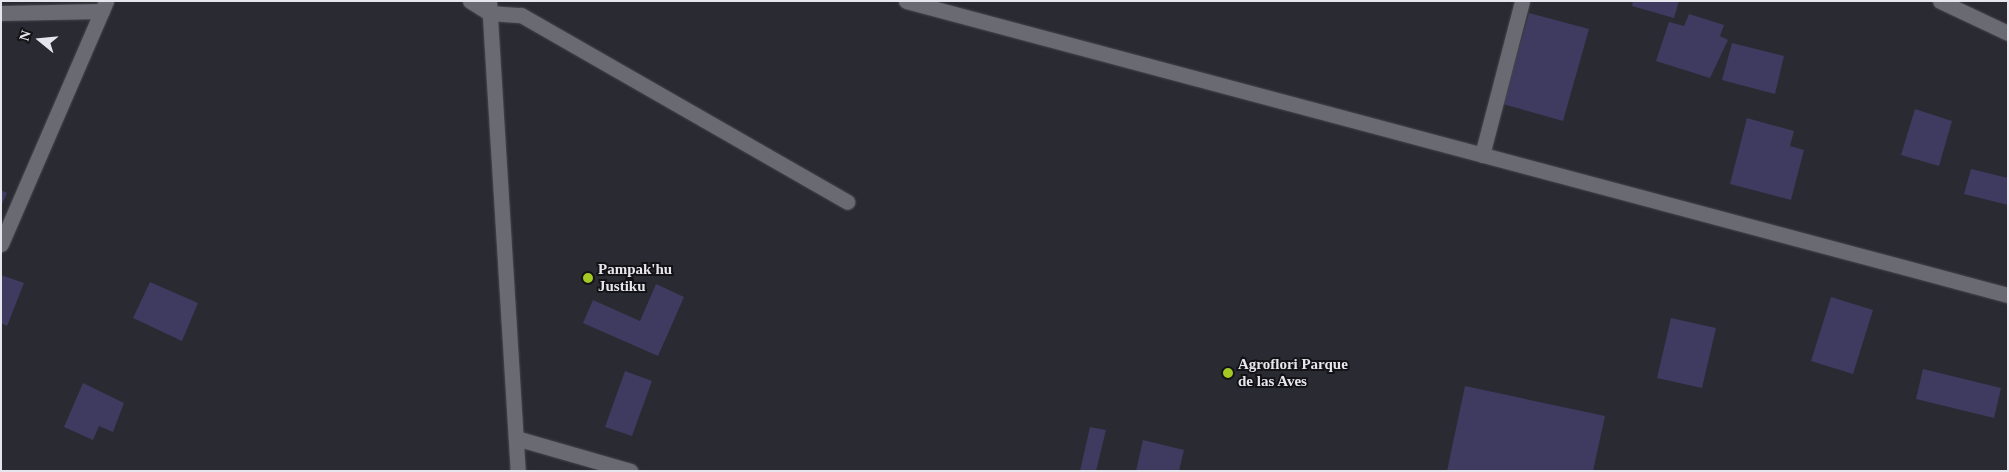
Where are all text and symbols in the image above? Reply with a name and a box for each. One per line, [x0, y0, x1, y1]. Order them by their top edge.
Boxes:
north arrow [15, 15, 65, 65]
text: N [17, 28, 34, 43]
place label: Pampak'hu Justiku [598, 260, 672, 295]
marker: Pampak'hu Justiku [582, 272, 594, 284]
place label: Agroflori Parque de las Aves [1238, 355, 1348, 390]
marker: Agroflori Parque de las Aves [1222, 367, 1234, 379]

